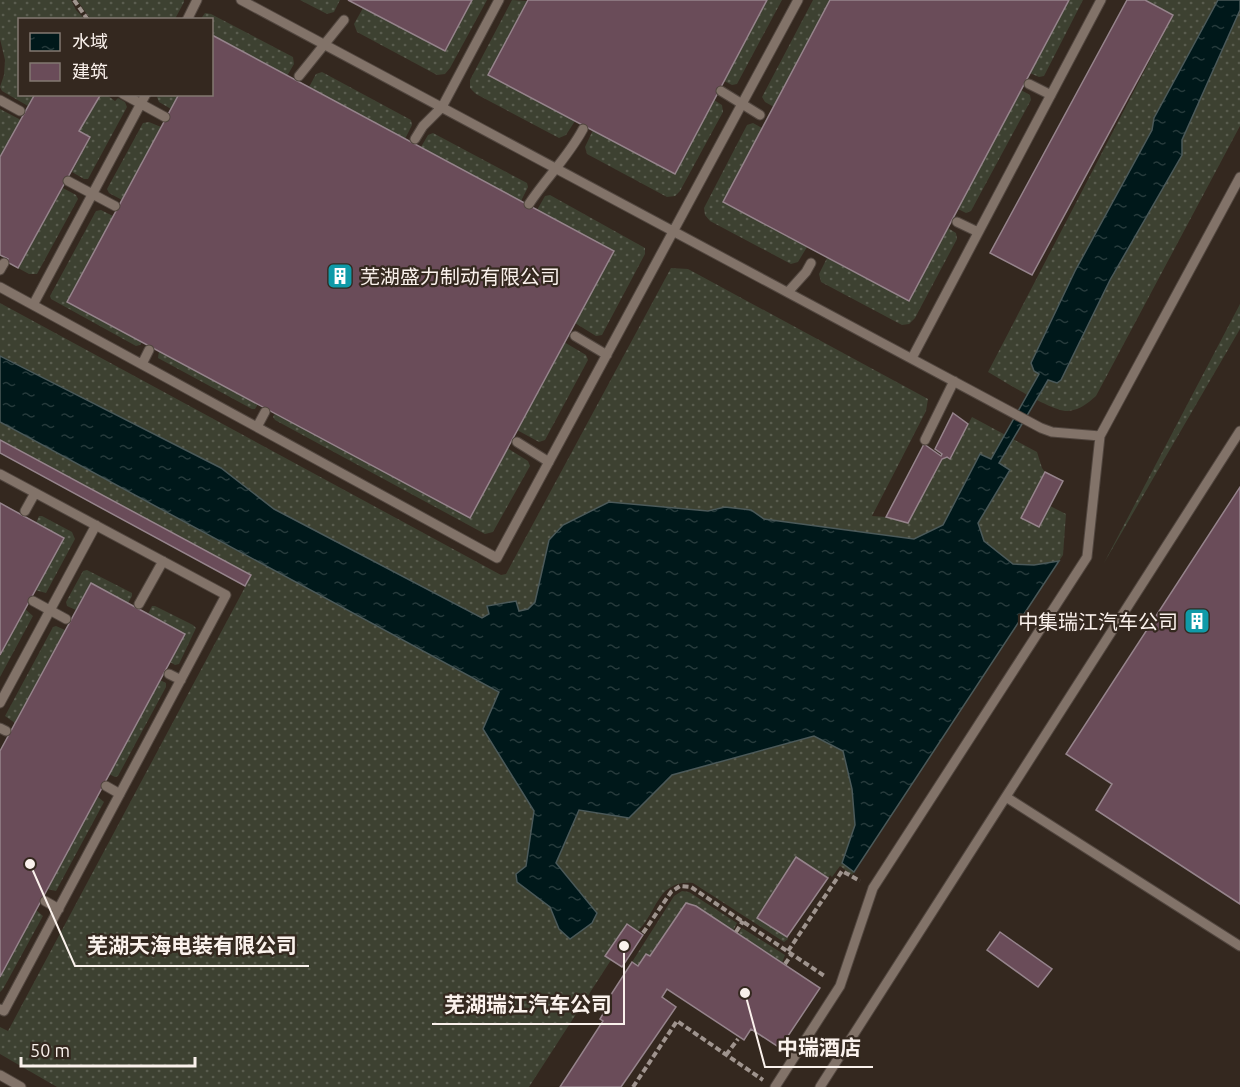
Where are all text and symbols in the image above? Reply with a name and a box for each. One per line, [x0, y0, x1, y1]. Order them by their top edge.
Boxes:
legend [18, 18, 213, 96]
text: 水域 [72, 31, 108, 51]
text: 建筑 [72, 61, 108, 81]
building icon: 芜湖盛力制动有限公司 [325, 261, 355, 291]
place label: 芜湖盛力制动有限公司 [360, 265, 560, 288]
building icon: 中集瑞江汽车公司 [1182, 606, 1212, 636]
place label: 中集瑞江汽车公司 [1018, 610, 1178, 633]
callout: 芜湖天海电装有限公司 [75, 927, 309, 966]
text: 芜湖天海电装有限公司 [87, 933, 297, 957]
callout: 芜湖瑞江汽车公司 [432, 985, 624, 1024]
text: 芜湖瑞江汽车公司 [444, 992, 612, 1016]
callout: 中瑞酒店 [765, 1028, 873, 1067]
scale bar [21, 1030, 195, 1068]
text: 中瑞酒店 [777, 1035, 861, 1059]
text: 50 m [30, 1040, 70, 1060]

